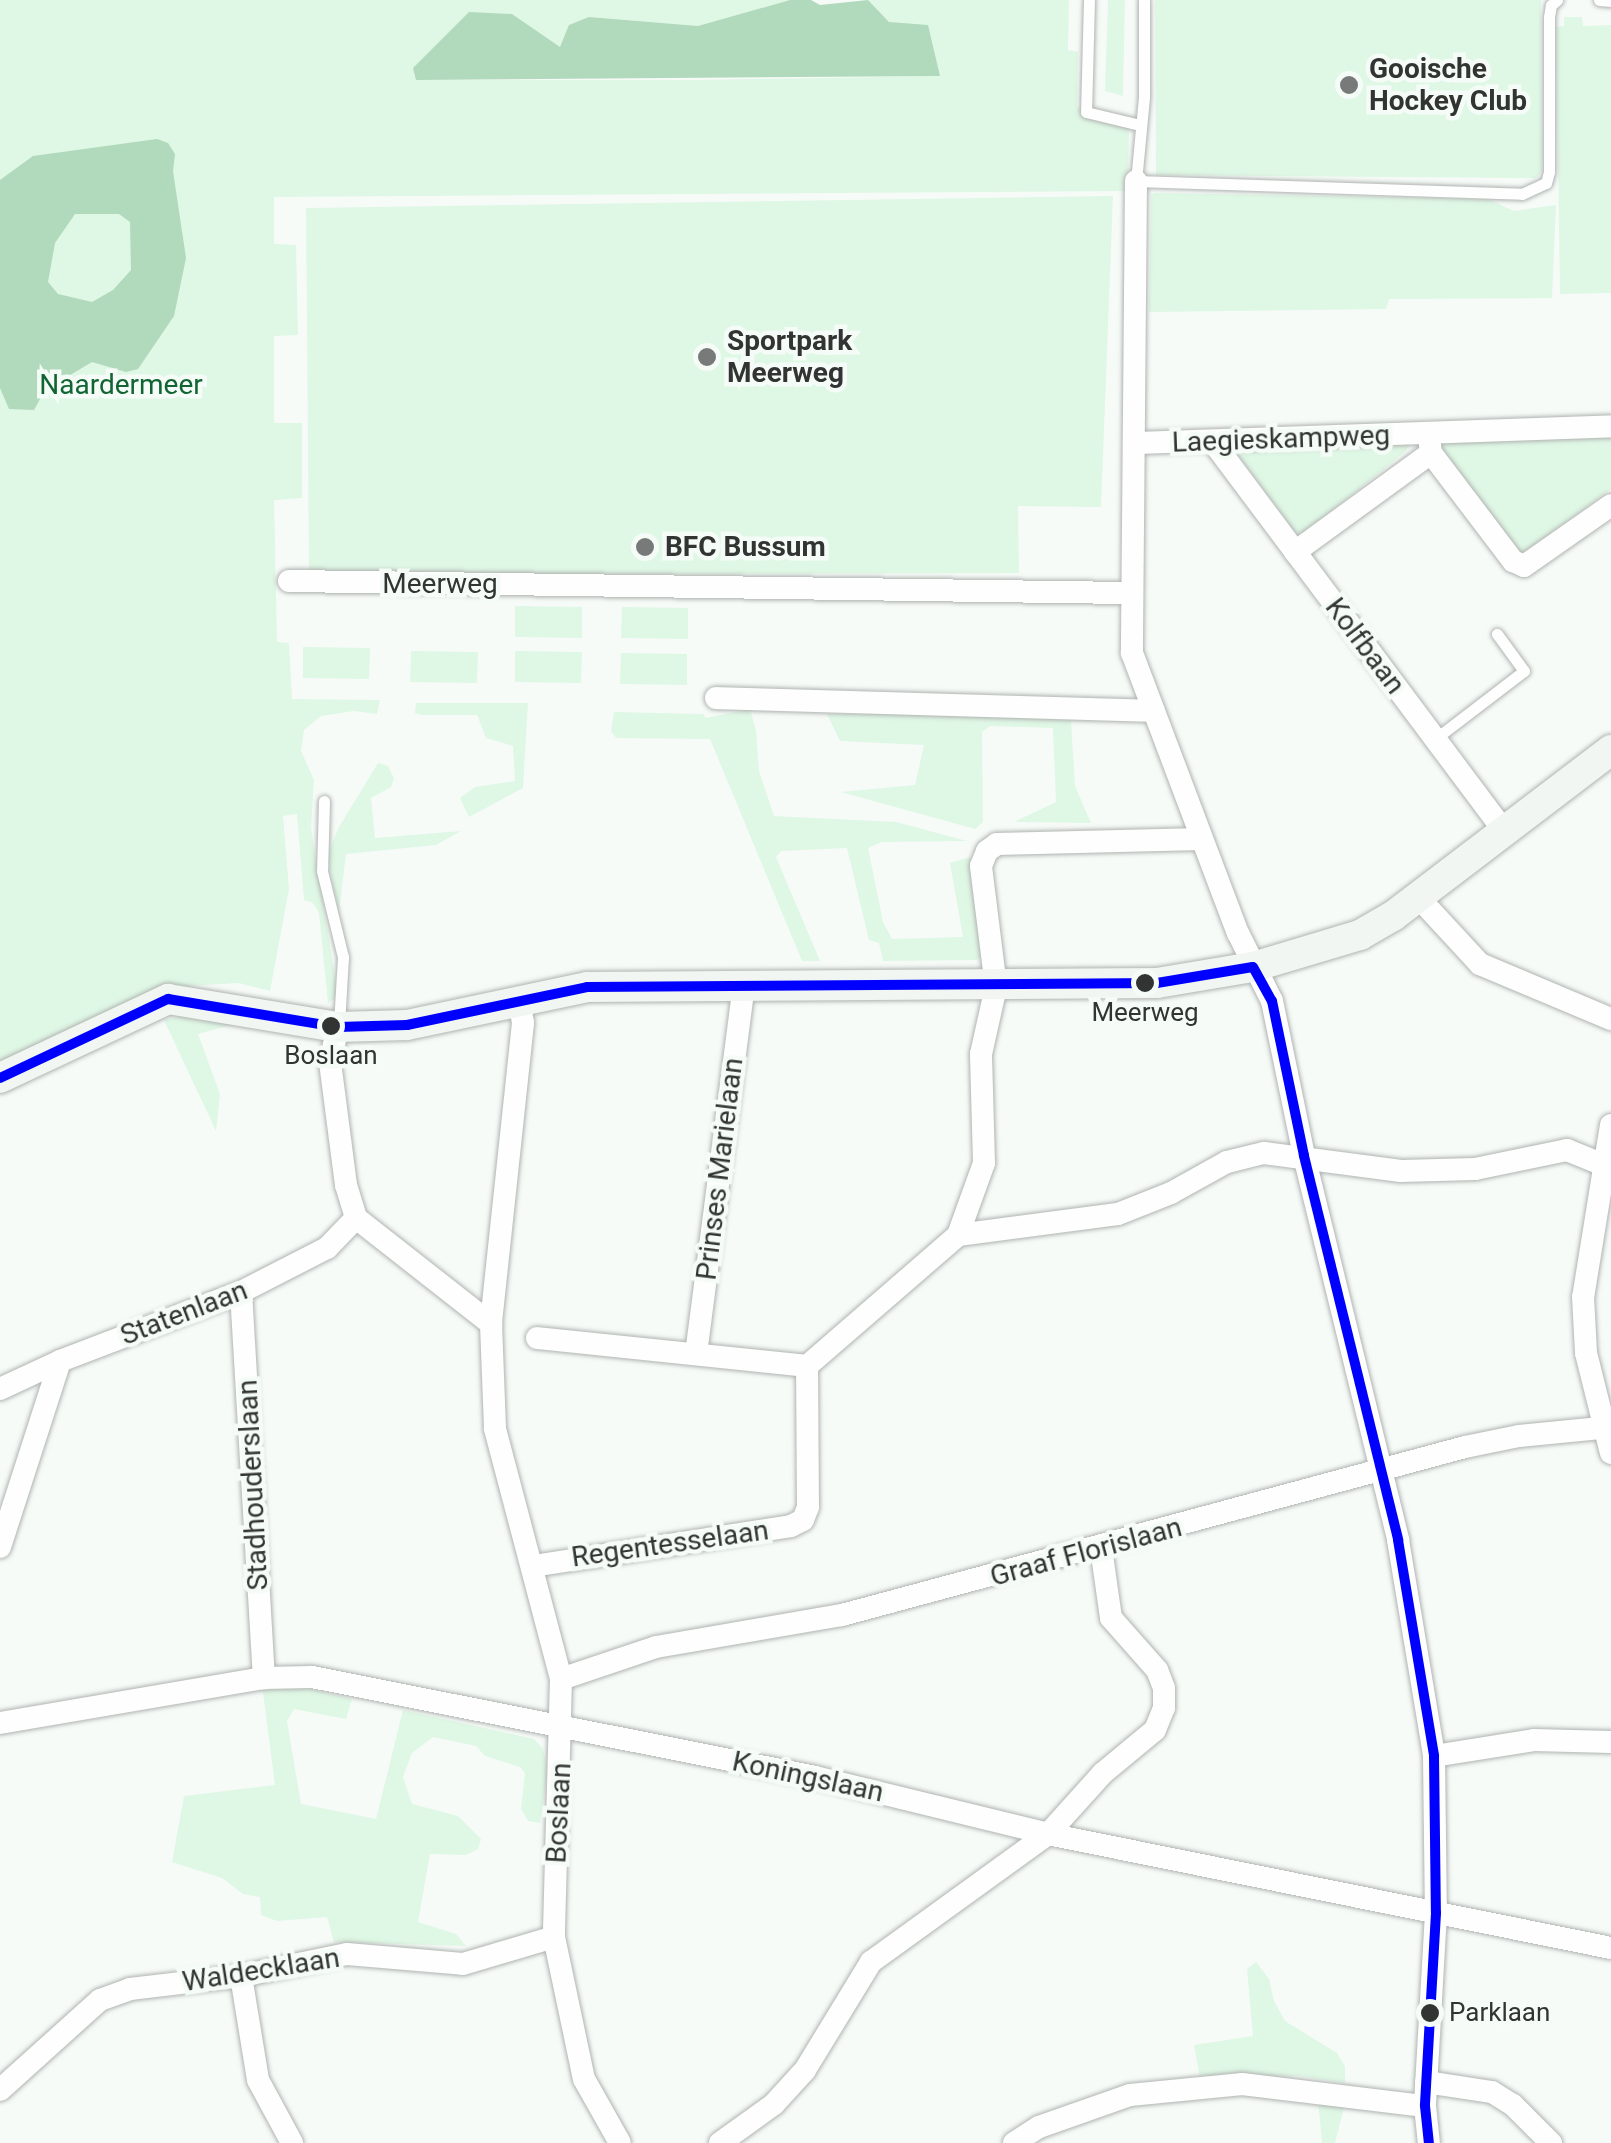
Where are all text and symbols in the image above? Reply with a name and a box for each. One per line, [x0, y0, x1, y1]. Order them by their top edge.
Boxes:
place label: Gooische Hockey Club [1369, 52, 1527, 118]
marker: Gooische Hockey Club [1338, 74, 1360, 96]
place label: Sportpark Meerweg [727, 324, 852, 390]
marker: Sportpark Meerweg [696, 346, 718, 368]
park label: Naardermeer [39, 368, 203, 402]
street label: Laegieskampweg [1171, 418, 1391, 460]
place label: BFC Bussum [665, 530, 826, 564]
marker: BFC Bussum [634, 536, 656, 558]
street label: Meerweg [382, 567, 498, 601]
street label: Kolfbaan [1318, 591, 1412, 701]
marker: Meerweg [1135, 973, 1155, 993]
place label: Meerweg [1091, 997, 1199, 1029]
marker: Boslaan [321, 1016, 341, 1036]
place label: Boslaan [284, 1040, 378, 1072]
street label: Prinses Marielaan [690, 1056, 750, 1282]
street label: Statenlaan [116, 1273, 252, 1353]
street label: Stadhouderslaan [231, 1379, 275, 1591]
street label: Graaf Florislaan [987, 1510, 1185, 1594]
street label: Regentesselaan [569, 1514, 771, 1574]
street label: Koningslaan [729, 1745, 887, 1809]
street label: Boslaan [540, 1762, 578, 1864]
street label: Waldecklaan [180, 1941, 342, 1999]
place label: Parklaan [1449, 1997, 1550, 2029]
marker: Parklaan [1420, 2003, 1440, 2023]

